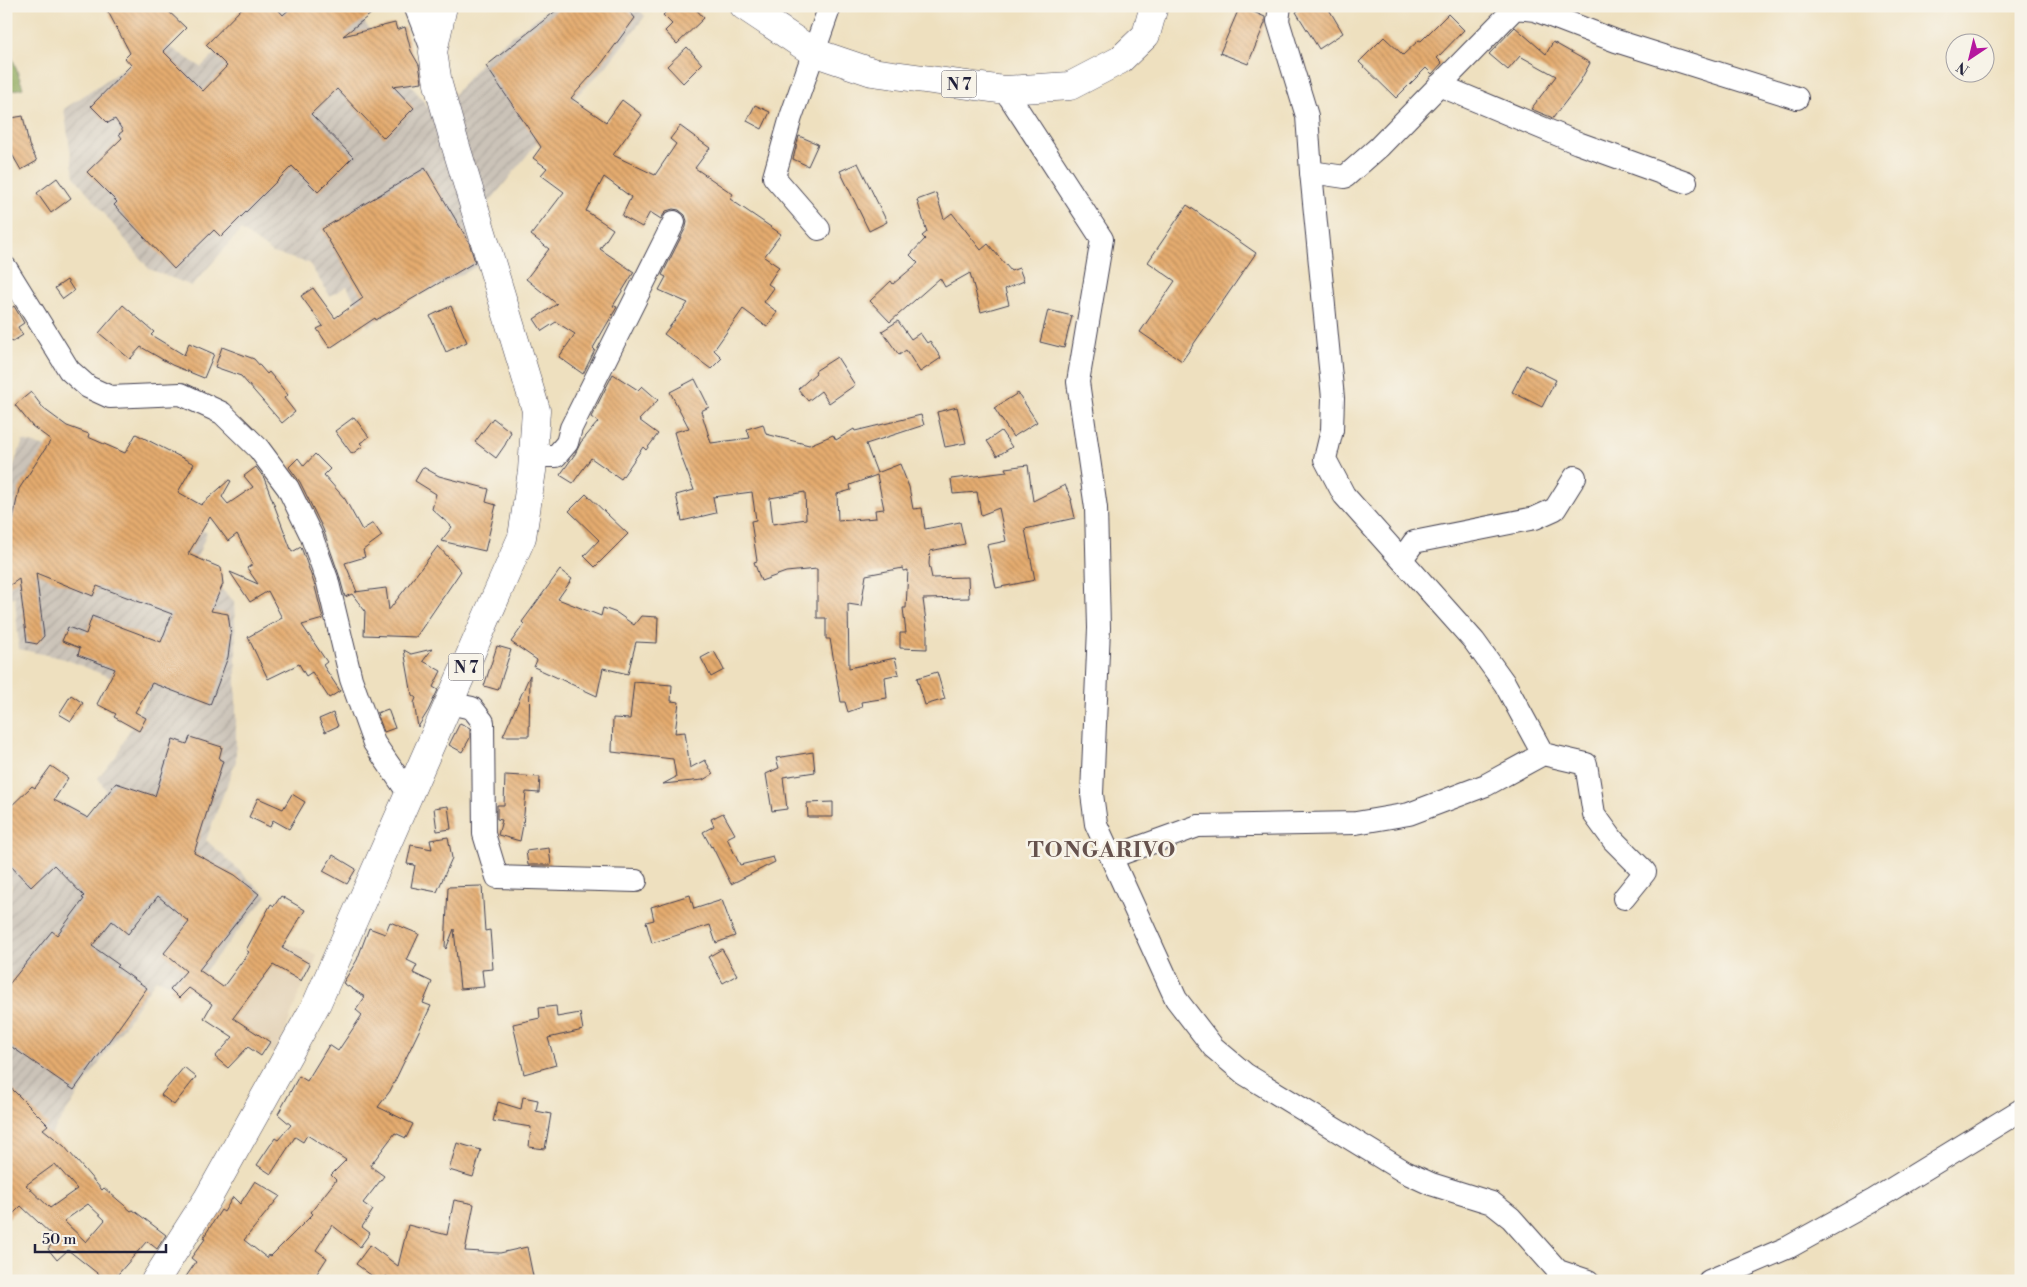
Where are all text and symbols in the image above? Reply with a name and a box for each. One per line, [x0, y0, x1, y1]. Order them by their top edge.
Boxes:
north arrow [1944, 32, 1994, 82]
text: N [1953, 57, 1973, 78]
road number: N 7 [942, 70, 976, 98]
road number: N 7 [448, 654, 484, 680]
district label: TONGARIVO [1028, 837, 1176, 864]
scale bar [35, 1222, 166, 1254]
text: 50 m [42, 1230, 76, 1249]

